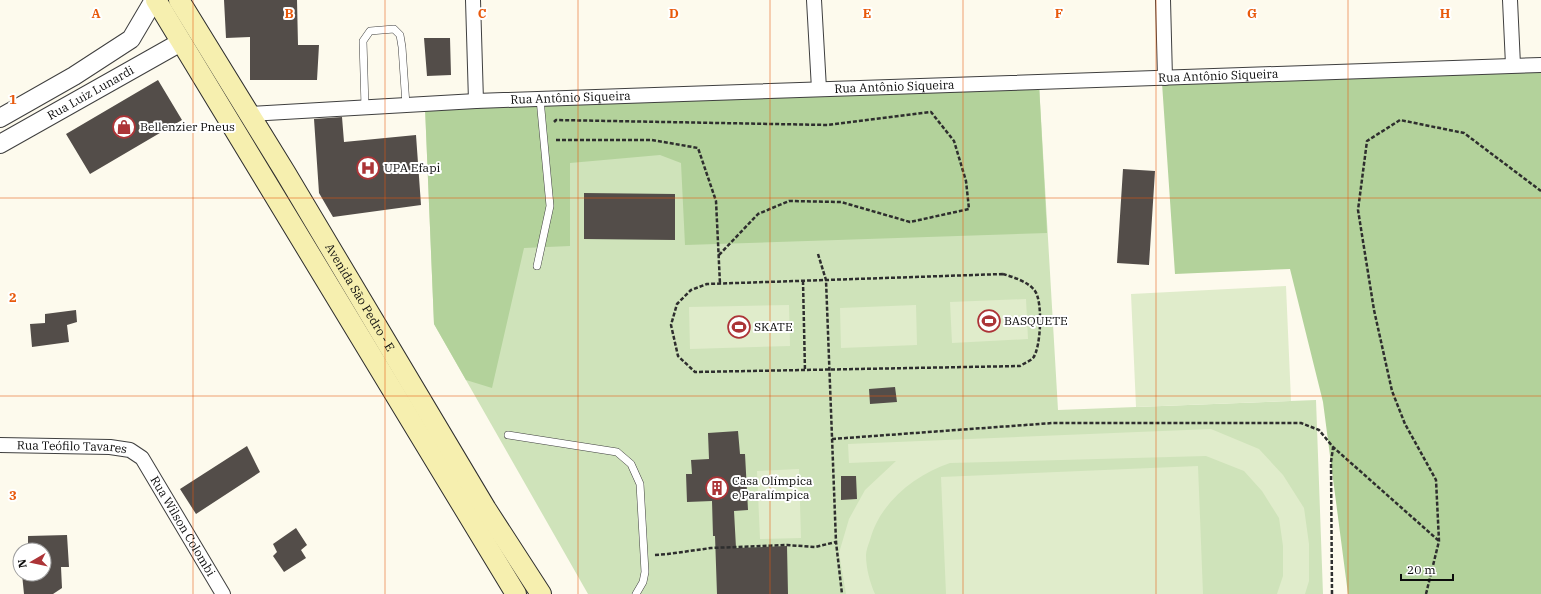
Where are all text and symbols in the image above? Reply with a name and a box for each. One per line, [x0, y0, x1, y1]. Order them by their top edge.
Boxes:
text: A [91, 5, 101, 22]
text: B [284, 5, 294, 22]
text: C [478, 5, 487, 22]
text: D [669, 5, 679, 22]
text: E [863, 5, 871, 22]
text: F [1055, 5, 1063, 22]
text: G [1247, 5, 1257, 22]
text: H [1440, 5, 1451, 22]
street label: Rua Luiz Lunardi [44, 62, 137, 123]
street label: Rua Antônio Siqueira [1158, 66, 1279, 85]
street label: Rua Antônio Siqueira [834, 77, 955, 96]
street label: Rua Antônio Siqueira [510, 88, 631, 107]
text: 1 [9, 91, 17, 108]
shop icon: Bellenzier Pneus [111, 114, 137, 140]
place label: Bellenzier Pneus [140, 119, 235, 134]
hospital icon: UPA Efapi [355, 155, 381, 181]
place label: UPA Efapi [384, 160, 441, 175]
street label: Avenida São Pedro - E [322, 240, 398, 354]
text: 2 [9, 289, 17, 306]
sports icon: BASQUETE [976, 308, 1002, 334]
place label: BASQUETE [1004, 313, 1068, 328]
sports icon: SKATE [726, 314, 752, 340]
place label: SKATE [754, 319, 793, 334]
street label: Rua Teófilo Tavares [17, 437, 128, 456]
street label: Rua Wilson Colombi [147, 473, 219, 579]
place label: Casa Olímpica e Paralímpica [732, 473, 813, 502]
building icon: Casa Olímpica e Paralímpica [704, 475, 730, 501]
text: 3 [9, 487, 17, 504]
north arrow [12, 542, 52, 582]
scale bar [1401, 556, 1453, 582]
text: N [14, 558, 30, 569]
text: 20 m [1407, 562, 1436, 577]

